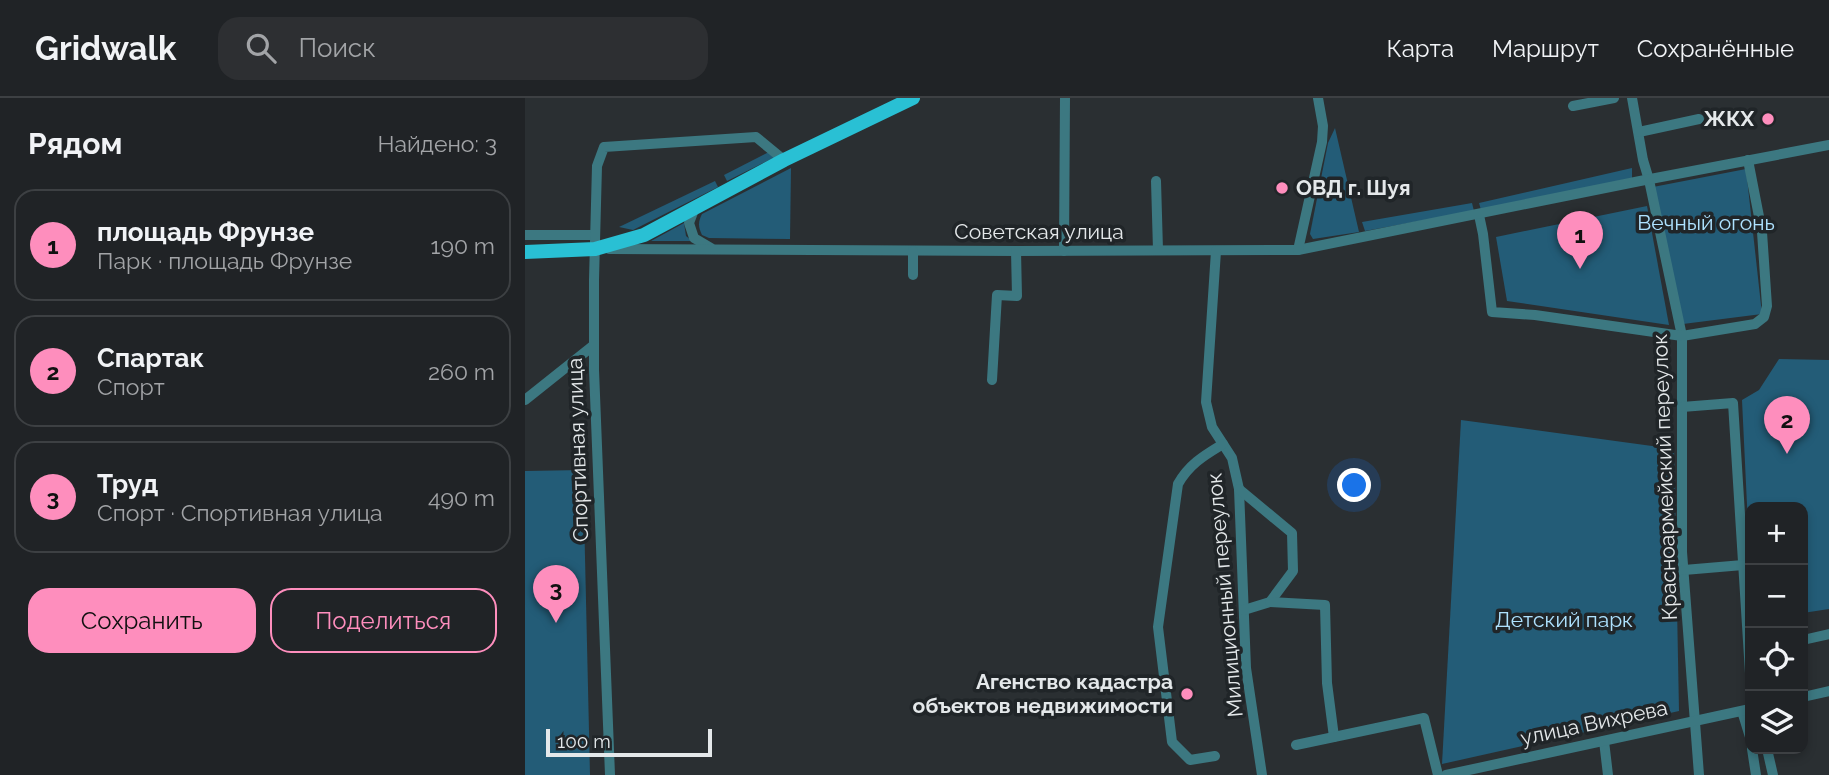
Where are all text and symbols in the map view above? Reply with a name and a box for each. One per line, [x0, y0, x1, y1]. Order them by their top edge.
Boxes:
search box [218, 17, 708, 80]
text: Gridwalk [35, 29, 176, 68]
icon: search [242, 29, 280, 67]
text: Поиск [298, 33, 376, 63]
text: Карта [1386, 34, 1454, 63]
text: Маршрут [1492, 34, 1599, 63]
text: Сохранённые [1637, 34, 1794, 63]
place label: ЖКХ [1703, 106, 1754, 131]
marker: ЖКХ [1760, 111, 1776, 127]
text: Рядом [28, 126, 122, 161]
text: Найдено: 3 [378, 130, 497, 157]
place label: ОВД г. Шуя [1296, 175, 1411, 200]
marker: ОВД г. Шуя [1274, 180, 1290, 196]
park label: Вечный огонь [1637, 210, 1775, 235]
pin: 1 [1557, 211, 1603, 269]
text: площадь Фрунзе [97, 217, 314, 247]
street label: Советская улица [954, 219, 1124, 244]
text: 1 [47, 232, 59, 259]
text: 190 m [431, 232, 495, 259]
text: Парк · площадь Фрунзе [97, 247, 352, 274]
street label: Красноармейский переулок [1647, 333, 1682, 621]
text: Спартак [97, 343, 204, 373]
street label: Спортивная улица [562, 357, 593, 543]
text: 2 [47, 358, 59, 385]
text: 260 m [428, 358, 495, 385]
text: Спорт [97, 373, 165, 400]
pin: 2 [1764, 396, 1810, 454]
your location [1337, 468, 1371, 502]
text: Труд [97, 469, 159, 499]
street label: Милиционный переулок [1201, 472, 1248, 718]
text: 3 [47, 484, 59, 511]
text: 490 m [428, 484, 495, 511]
text: Спорт · Спортивная улица [97, 499, 383, 526]
map controls [1745, 502, 1808, 754]
button: + [1745, 502, 1808, 565]
pin: 3 [533, 565, 579, 623]
button: − [1745, 565, 1808, 628]
button: Сохранить [28, 588, 256, 653]
button: Поделиться [270, 588, 497, 653]
park label: Детский парк [1495, 607, 1633, 632]
button: locate [1745, 628, 1808, 691]
place label: Агенство кадастра объектов недвижимости [913, 669, 1173, 718]
marker: Агенство кадастра объектов недвижимости [1179, 686, 1195, 702]
button: layers [1745, 691, 1808, 754]
street label: улица Вихрева [1518, 695, 1670, 750]
scale bar [546, 726, 712, 758]
text: 100 m [557, 730, 611, 752]

